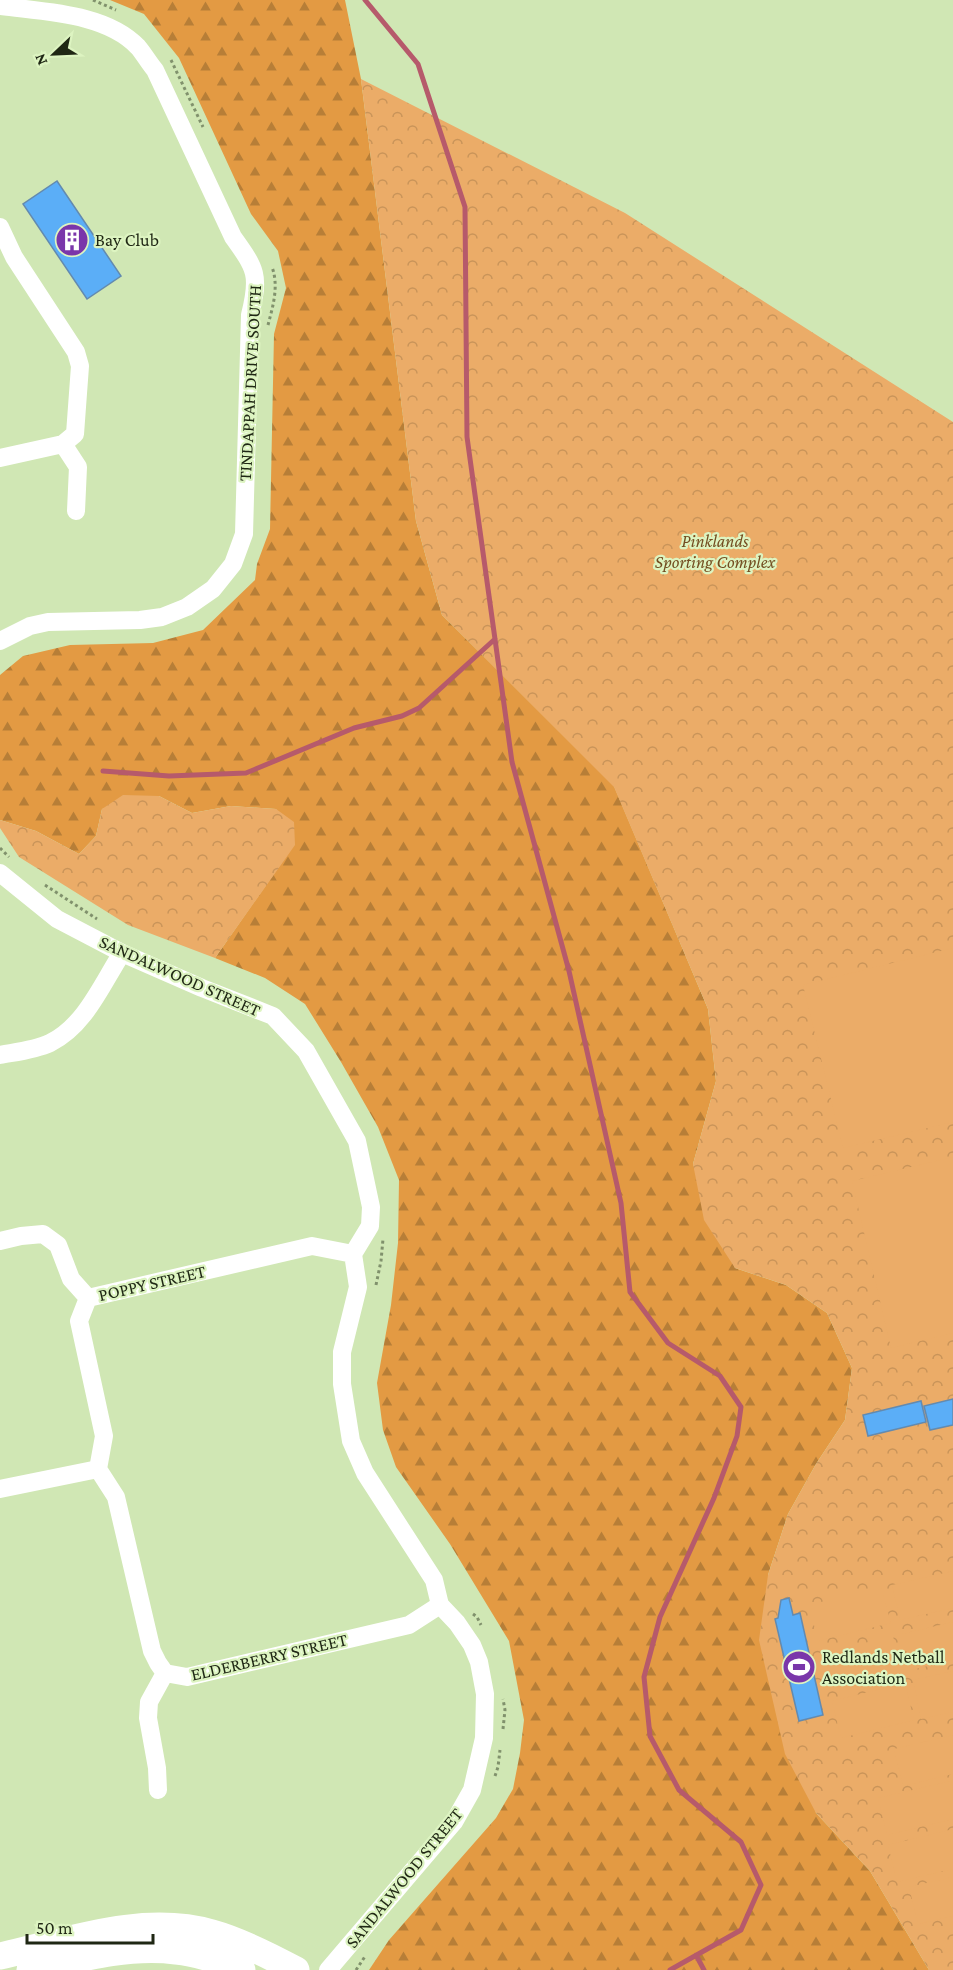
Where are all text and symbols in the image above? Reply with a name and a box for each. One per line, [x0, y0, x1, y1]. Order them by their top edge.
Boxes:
north arrow [24, 24, 84, 84]
text: N [31, 51, 51, 68]
building icon: Bay Club [54, 222, 90, 258]
place label: Bay Club [95, 230, 159, 250]
street label: TINDAPPAH DRIVE SOUTH [235, 284, 265, 482]
park label: Pinklands Sporting Complex [655, 531, 775, 572]
street label: SANDALWOOD STREET [96, 931, 264, 1021]
street label: POPPY STREET [96, 1261, 208, 1305]
street label: ELDERBERRY STREET [189, 1629, 349, 1685]
place label: Redlands Netball Association [822, 1647, 945, 1688]
sports icon: Redlands Netball Association [781, 1649, 817, 1685]
street label: SANDALWOOD STREET [341, 1804, 467, 1952]
scale bar [27, 1907, 153, 1945]
text: 50 m [36, 1918, 73, 1938]

